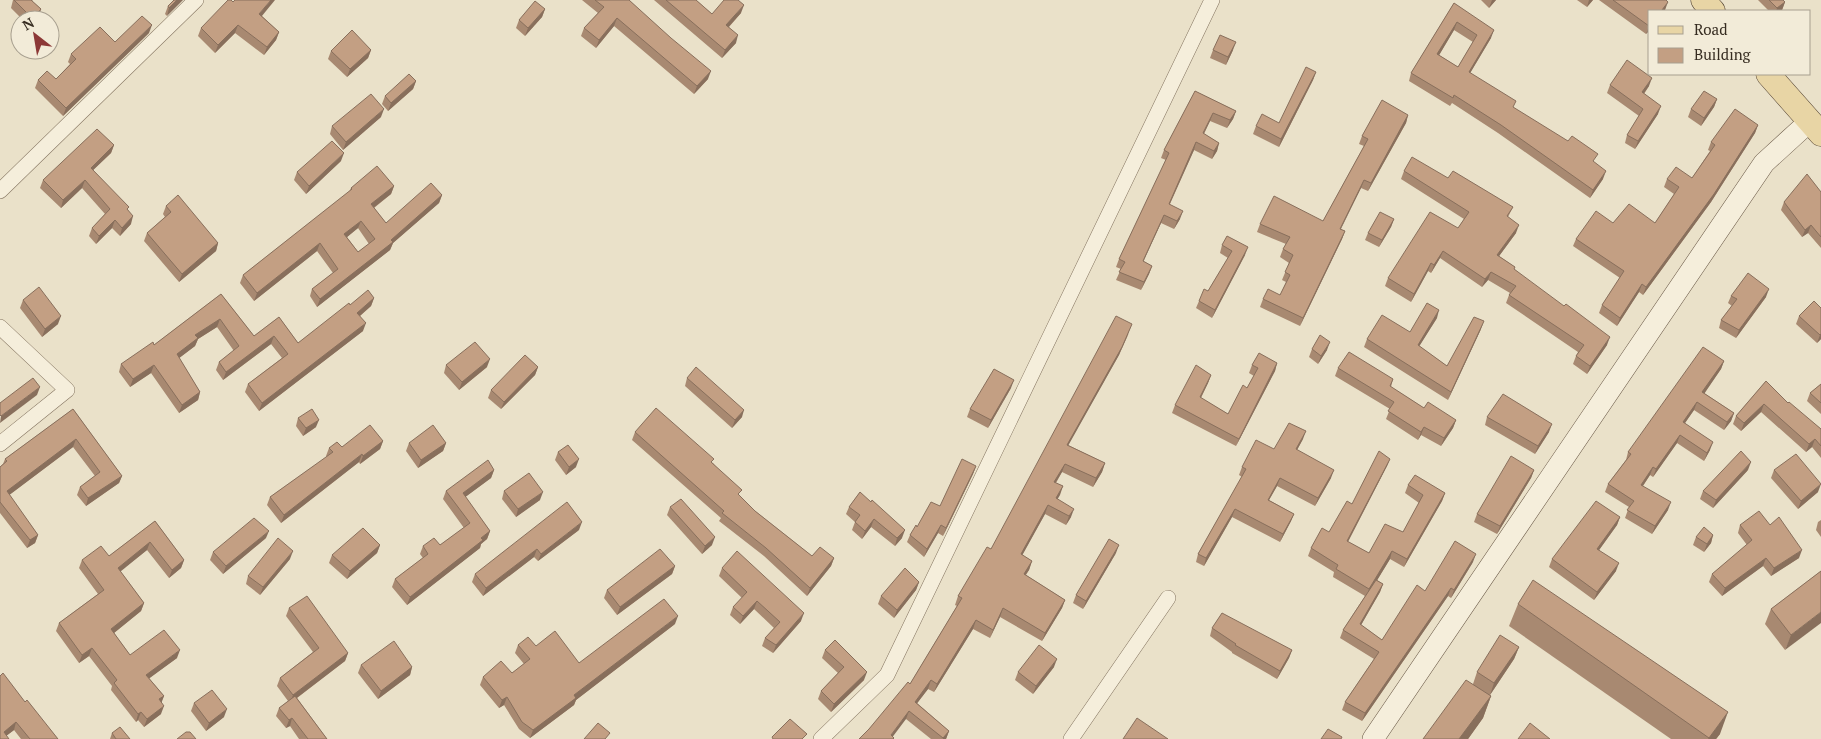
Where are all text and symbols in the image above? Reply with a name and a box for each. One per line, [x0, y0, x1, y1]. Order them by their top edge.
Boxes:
north arrow [10, 10, 60, 60]
legend [1648, 10, 1811, 75]
text: N [19, 12, 38, 34]
text: Road [1694, 19, 1727, 39]
text: Building [1694, 44, 1752, 64]

